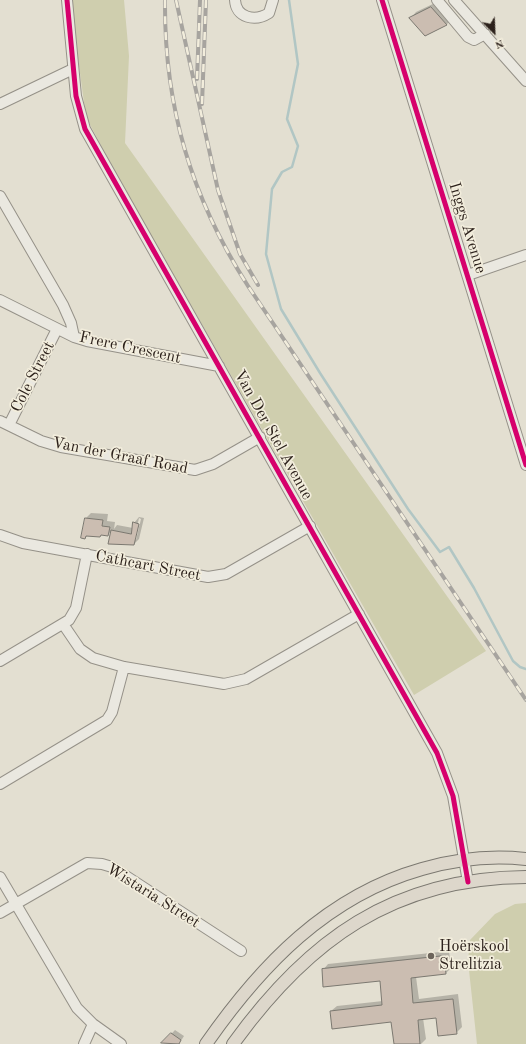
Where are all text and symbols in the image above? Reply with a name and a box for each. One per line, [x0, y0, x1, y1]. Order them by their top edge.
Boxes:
north arrow [474, 12, 514, 52]
text: N [493, 37, 505, 50]
street label: Inggs Avenue [444, 180, 490, 276]
street label: Frere Crescent [77, 328, 183, 368]
street label: Cole Street [7, 338, 59, 416]
street label: Van Der Stel Avenue [229, 367, 317, 503]
street label: Van der Graaf Road [50, 433, 190, 479]
street label: Cathcart Street [94, 546, 202, 586]
street label: Wistaria Street [103, 860, 203, 932]
place label: Hoërskool Strelitzia [439, 937, 509, 975]
marker: Hoërskool Strelitzia [426, 951, 436, 961]

